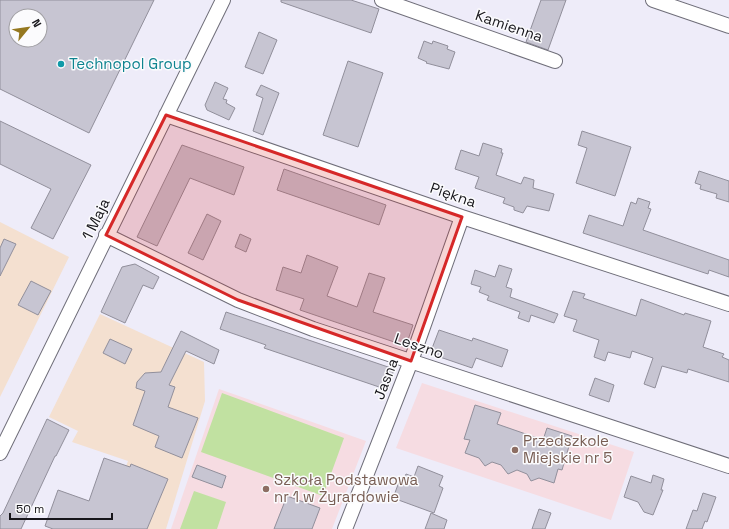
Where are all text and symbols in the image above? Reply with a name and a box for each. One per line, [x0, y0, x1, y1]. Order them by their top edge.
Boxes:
street label: Kamienna [473, 5, 546, 46]
north arrow [8, 8, 48, 48]
text: N [29, 17, 45, 30]
place label: Technopol Group [69, 54, 192, 73]
marker: Technopol Group [56, 59, 66, 69]
street label: Piękna [428, 178, 479, 211]
street label: 1 Maja [77, 194, 114, 243]
street label: Leszno [392, 328, 446, 363]
street label: Jasna [369, 355, 402, 402]
place label: Przedszkole Miejskie nr 5 [523, 431, 612, 467]
marker: Przedszkole Miejskie nr 5 [510, 445, 520, 455]
place label: Szkoła Podstawowa nr 1 w Żyrardowie [274, 470, 419, 506]
marker: Szkoła Podstawowa nr 1 w Żyrardowie [261, 484, 271, 494]
scale bar [10, 495, 112, 521]
text: 50 m [16, 501, 44, 517]

